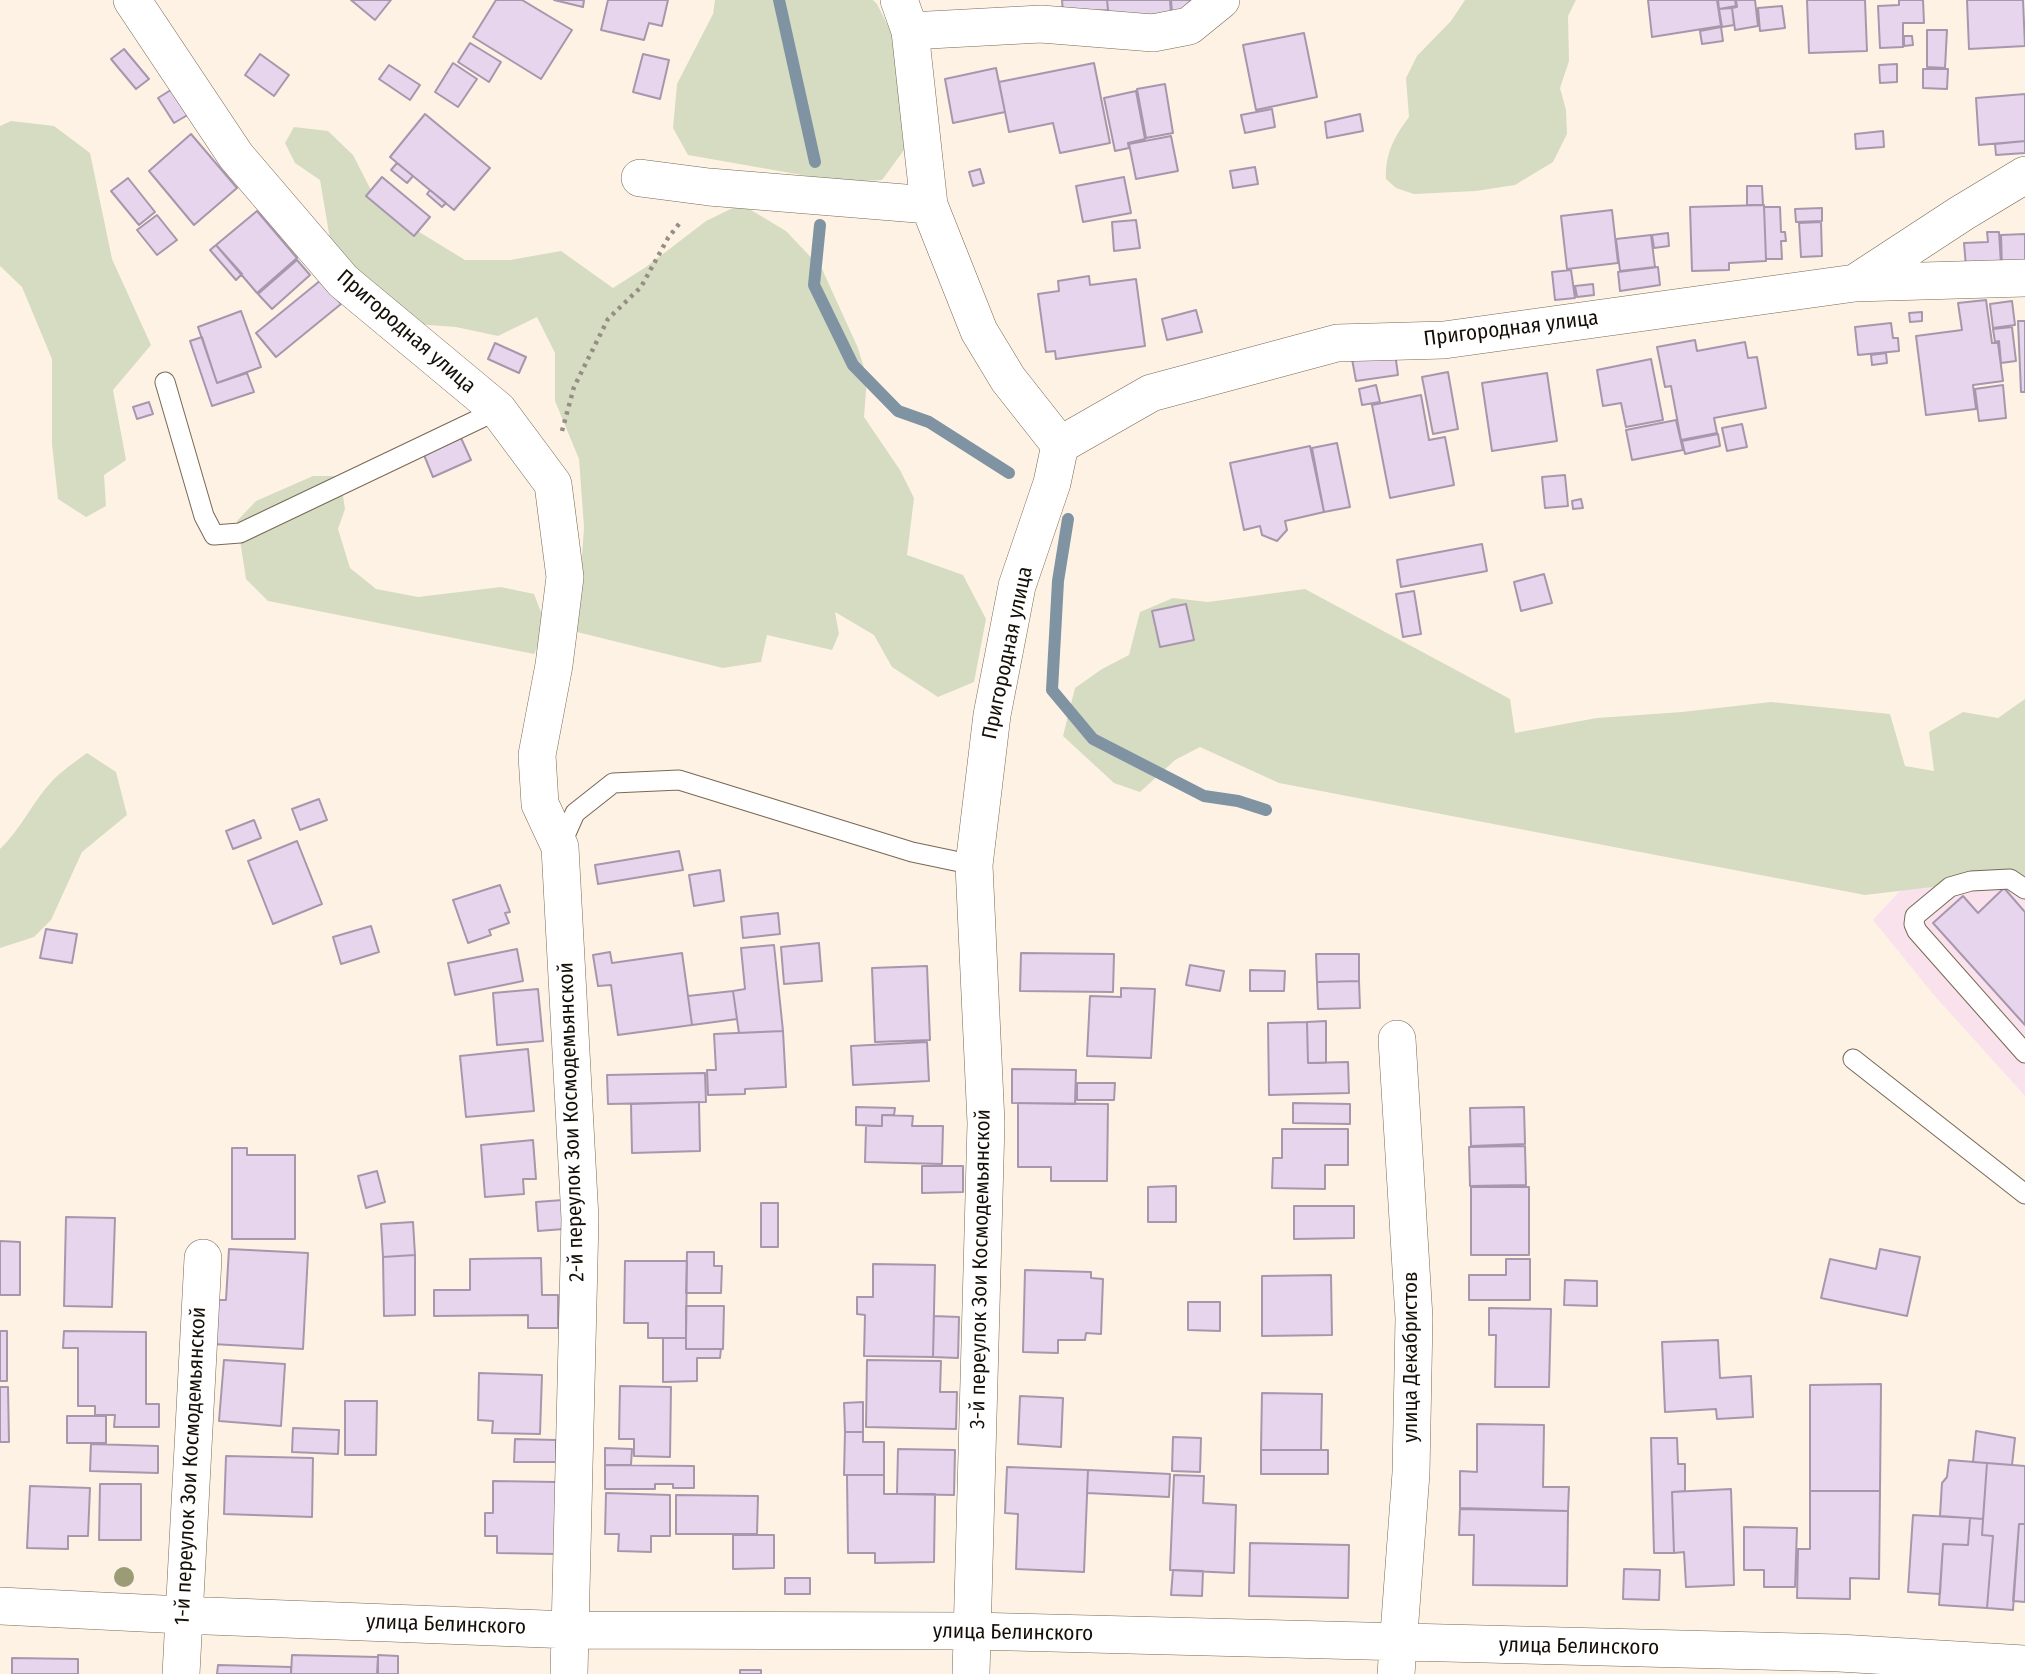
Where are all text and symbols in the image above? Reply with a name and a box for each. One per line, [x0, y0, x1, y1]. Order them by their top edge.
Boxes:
street label: Пригородная улица [331, 265, 481, 399]
street label: Пригородная улица [1422, 306, 1600, 352]
street label: Пригородная улица [977, 564, 1039, 742]
street label: 2-й переулок Зои Космодемьянской [554, 962, 590, 1282]
street label: 3-й переулок Зои Космодемьянской [966, 1109, 996, 1429]
street label: улица Декабристов [1398, 1271, 1424, 1443]
street label: 1-й переулок Зои Космодемьянской [170, 1306, 212, 1626]
street label: улица Белинского [365, 1610, 527, 1640]
street label: улица Белинского [933, 1619, 1093, 1647]
street label: улица Белинского [1499, 1633, 1659, 1661]

